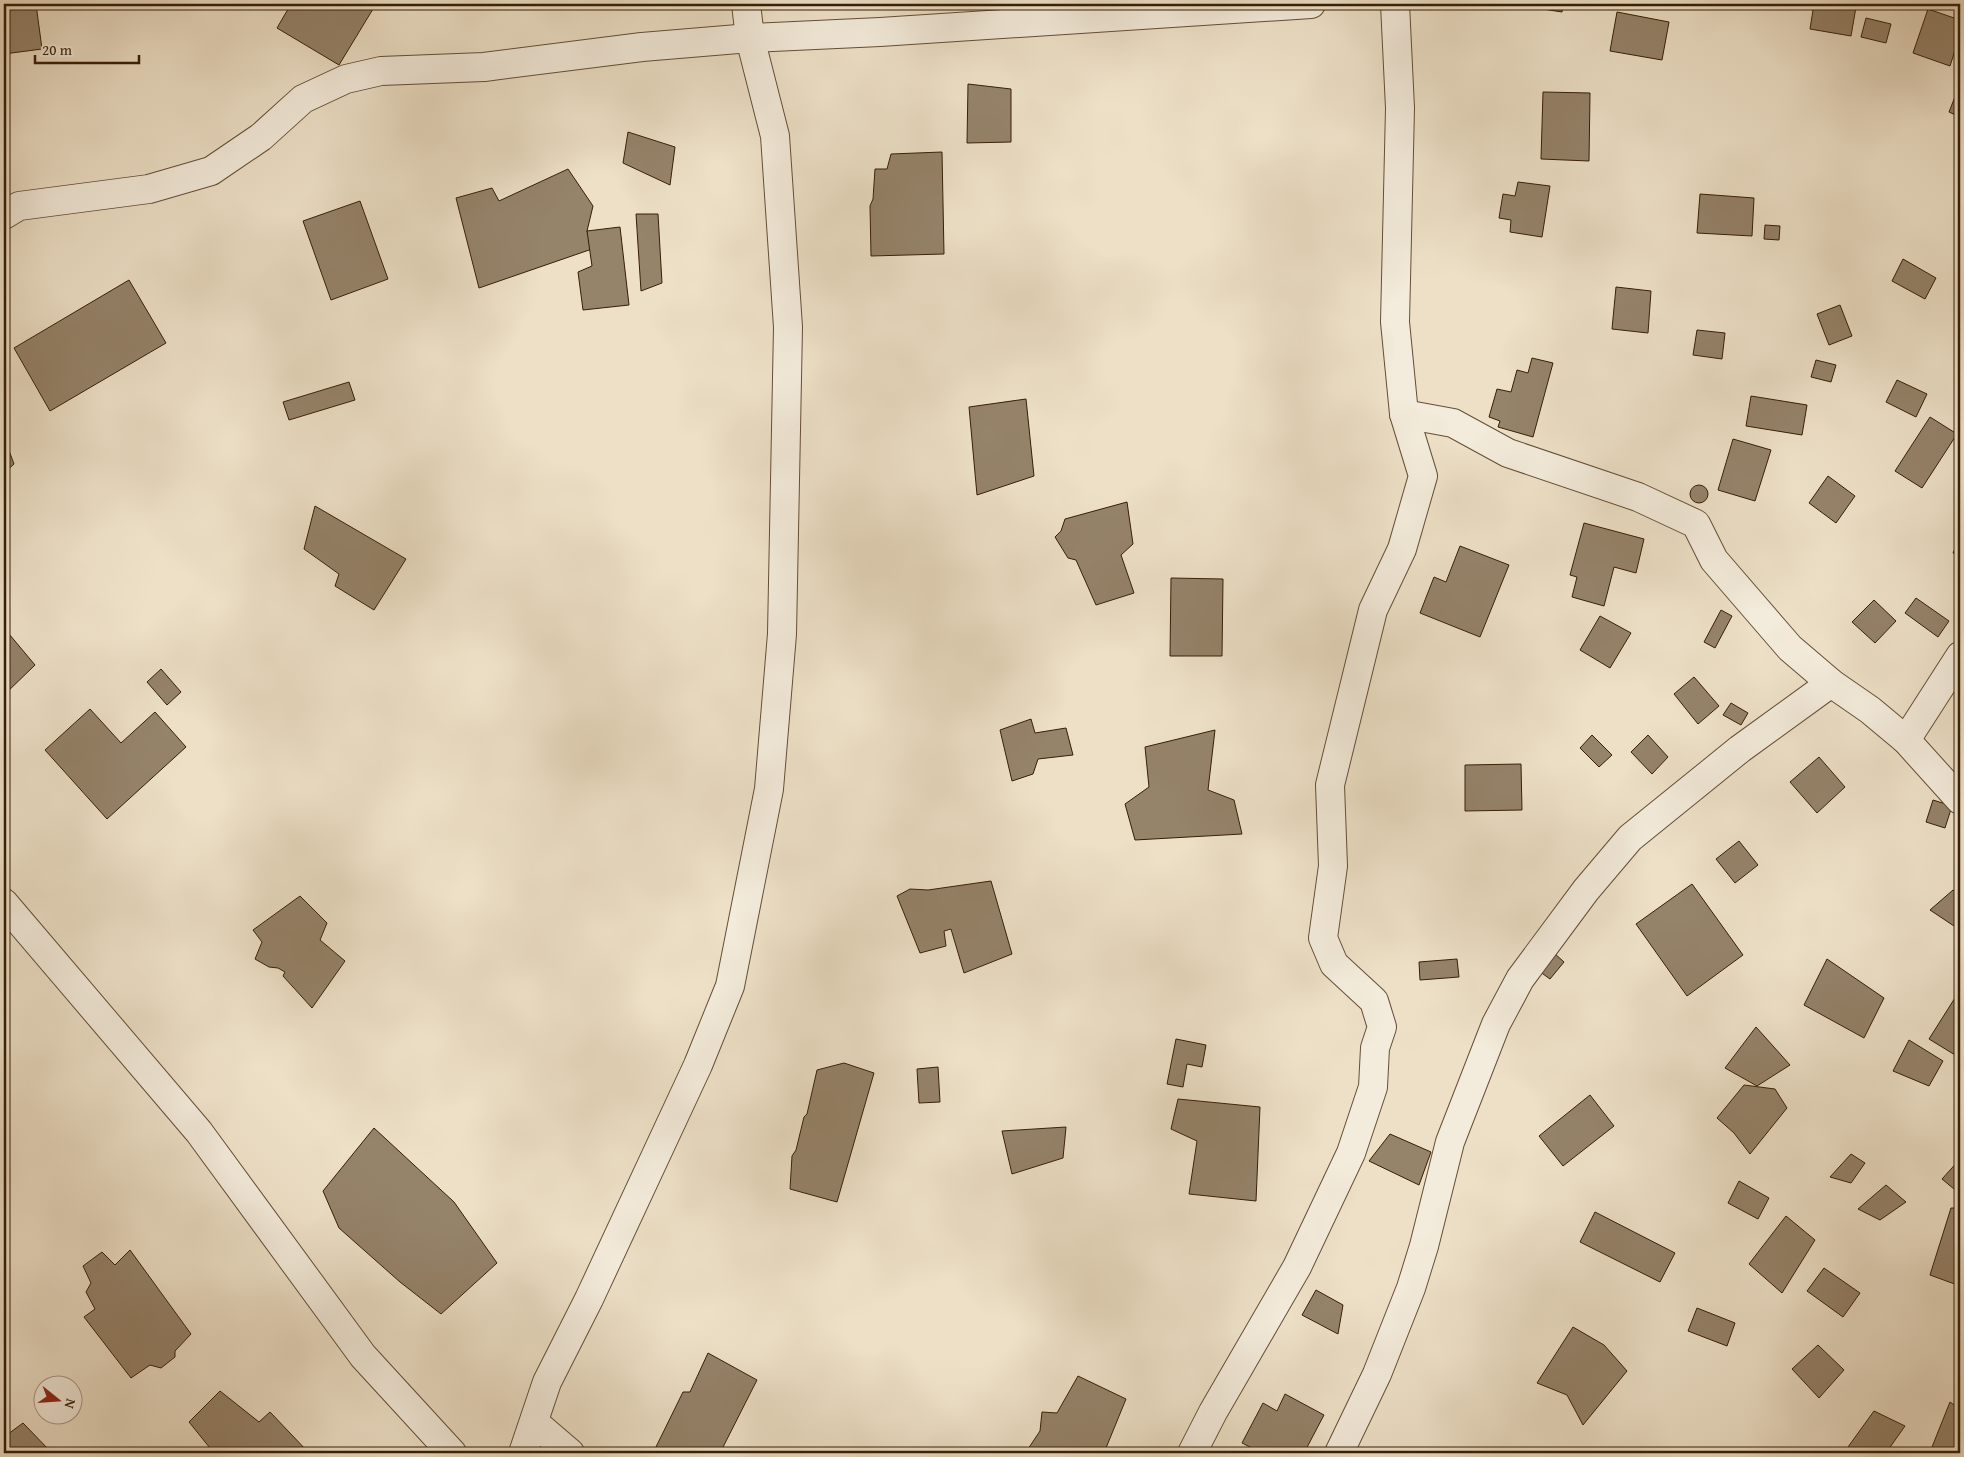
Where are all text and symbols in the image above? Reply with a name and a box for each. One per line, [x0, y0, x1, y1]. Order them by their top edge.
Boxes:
scale bar [35, 32, 139, 64]
text: 20 m [42, 39, 73, 60]
north arrow [32, 1374, 82, 1424]
text: N [59, 1396, 81, 1412]

